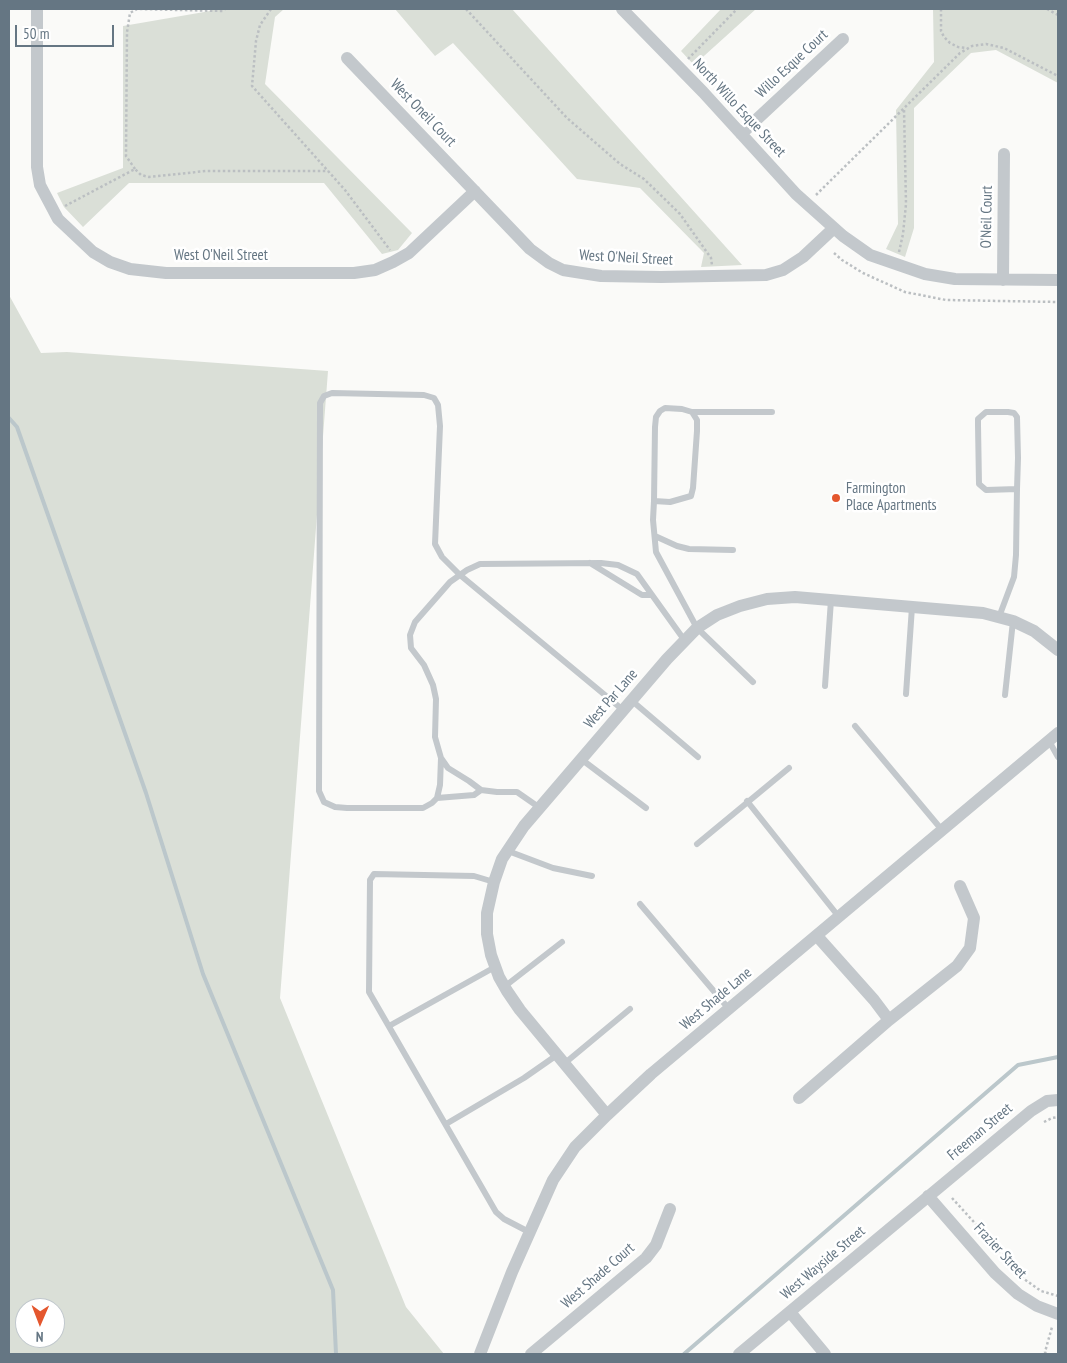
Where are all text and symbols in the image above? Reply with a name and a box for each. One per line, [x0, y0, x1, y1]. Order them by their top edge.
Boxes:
scale bar [18, 15, 116, 47]
text: 50 m [23, 24, 49, 43]
street label: Willo Esque Court [752, 26, 832, 102]
street label: North Willo Esque Street [689, 55, 789, 161]
street label: West Oneil Court [386, 75, 460, 151]
street label: O'Neil Court [977, 185, 997, 249]
street label: West O'Neil Street [174, 247, 268, 265]
street label: West O'Neil Street [579, 247, 673, 269]
place label: Farmington Place Apartments [846, 480, 937, 515]
marker: Farmington Place Apartments [830, 492, 842, 504]
street label: West Par Lane [580, 666, 642, 732]
street label: West Shade Lane [677, 964, 755, 1034]
street label: Freeman Street [944, 1100, 1016, 1164]
street label: Frazier Street [970, 1219, 1030, 1283]
street label: West Wayside Street [777, 1222, 869, 1304]
street label: West Shade Court [558, 1239, 638, 1313]
north arrow [15, 1298, 65, 1348]
text: N [36, 1328, 44, 1346]

